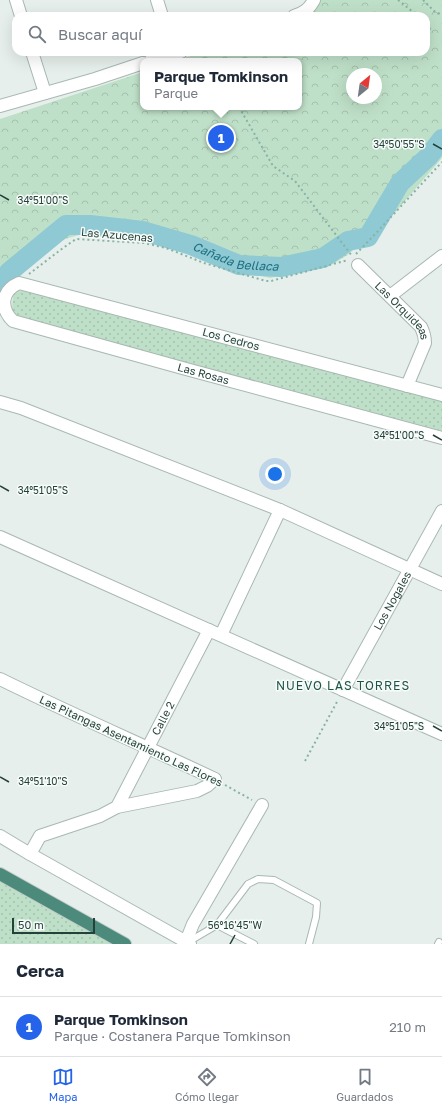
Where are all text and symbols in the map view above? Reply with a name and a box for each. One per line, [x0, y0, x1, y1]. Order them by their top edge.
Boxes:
search box [12, 12, 430, 56]
icon: search [26, 23, 48, 45]
text: Buscar aquí [58, 25, 142, 43]
popup [140, 58, 302, 110]
text: Parque Tomkinson [154, 67, 288, 85]
north arrow [346, 68, 382, 104]
text: Parque [154, 85, 198, 101]
pin: 1 [208, 123, 234, 153]
text: 34°50'55"S [373, 138, 425, 150]
text: 34°51'00"S [18, 194, 68, 206]
street label: Las Azucenas [81, 225, 154, 244]
water label: Cañada Bellaca [191, 239, 280, 274]
street label: Las Orquideas [373, 279, 432, 341]
street label: Los Cedros [201, 325, 261, 352]
street label: Las Rosas [176, 360, 231, 386]
text: 34°51'00"S [374, 429, 424, 441]
your location [265, 464, 285, 484]
text: 34°51'05"S [18, 484, 68, 496]
street label: Los Nogales [371, 569, 413, 632]
district label: NUEVO LAS TORRES [276, 678, 410, 693]
street label: Las Pitangas Asentamiento Las Flores [38, 692, 225, 789]
street label: Calle 2 [149, 699, 177, 737]
text: 34°51'05"S [374, 720, 424, 732]
text: 34°51'10"S [18, 775, 68, 787]
scale bar [12, 916, 95, 935]
text: 50 m [18, 918, 44, 931]
text: 56°16'45"W [208, 919, 263, 931]
text: Cerca [16, 960, 64, 981]
text: Parque Tomkinson [54, 1010, 188, 1028]
text: 1 [26, 1019, 32, 1035]
text: 210 m [389, 1019, 426, 1035]
text: Parque · Costanera Parque Tomkinson [54, 1028, 291, 1044]
tab: Mapa [49, 1066, 77, 1103]
tab: Cómo llegar [175, 1066, 239, 1103]
tab: Guardados [336, 1066, 393, 1103]

